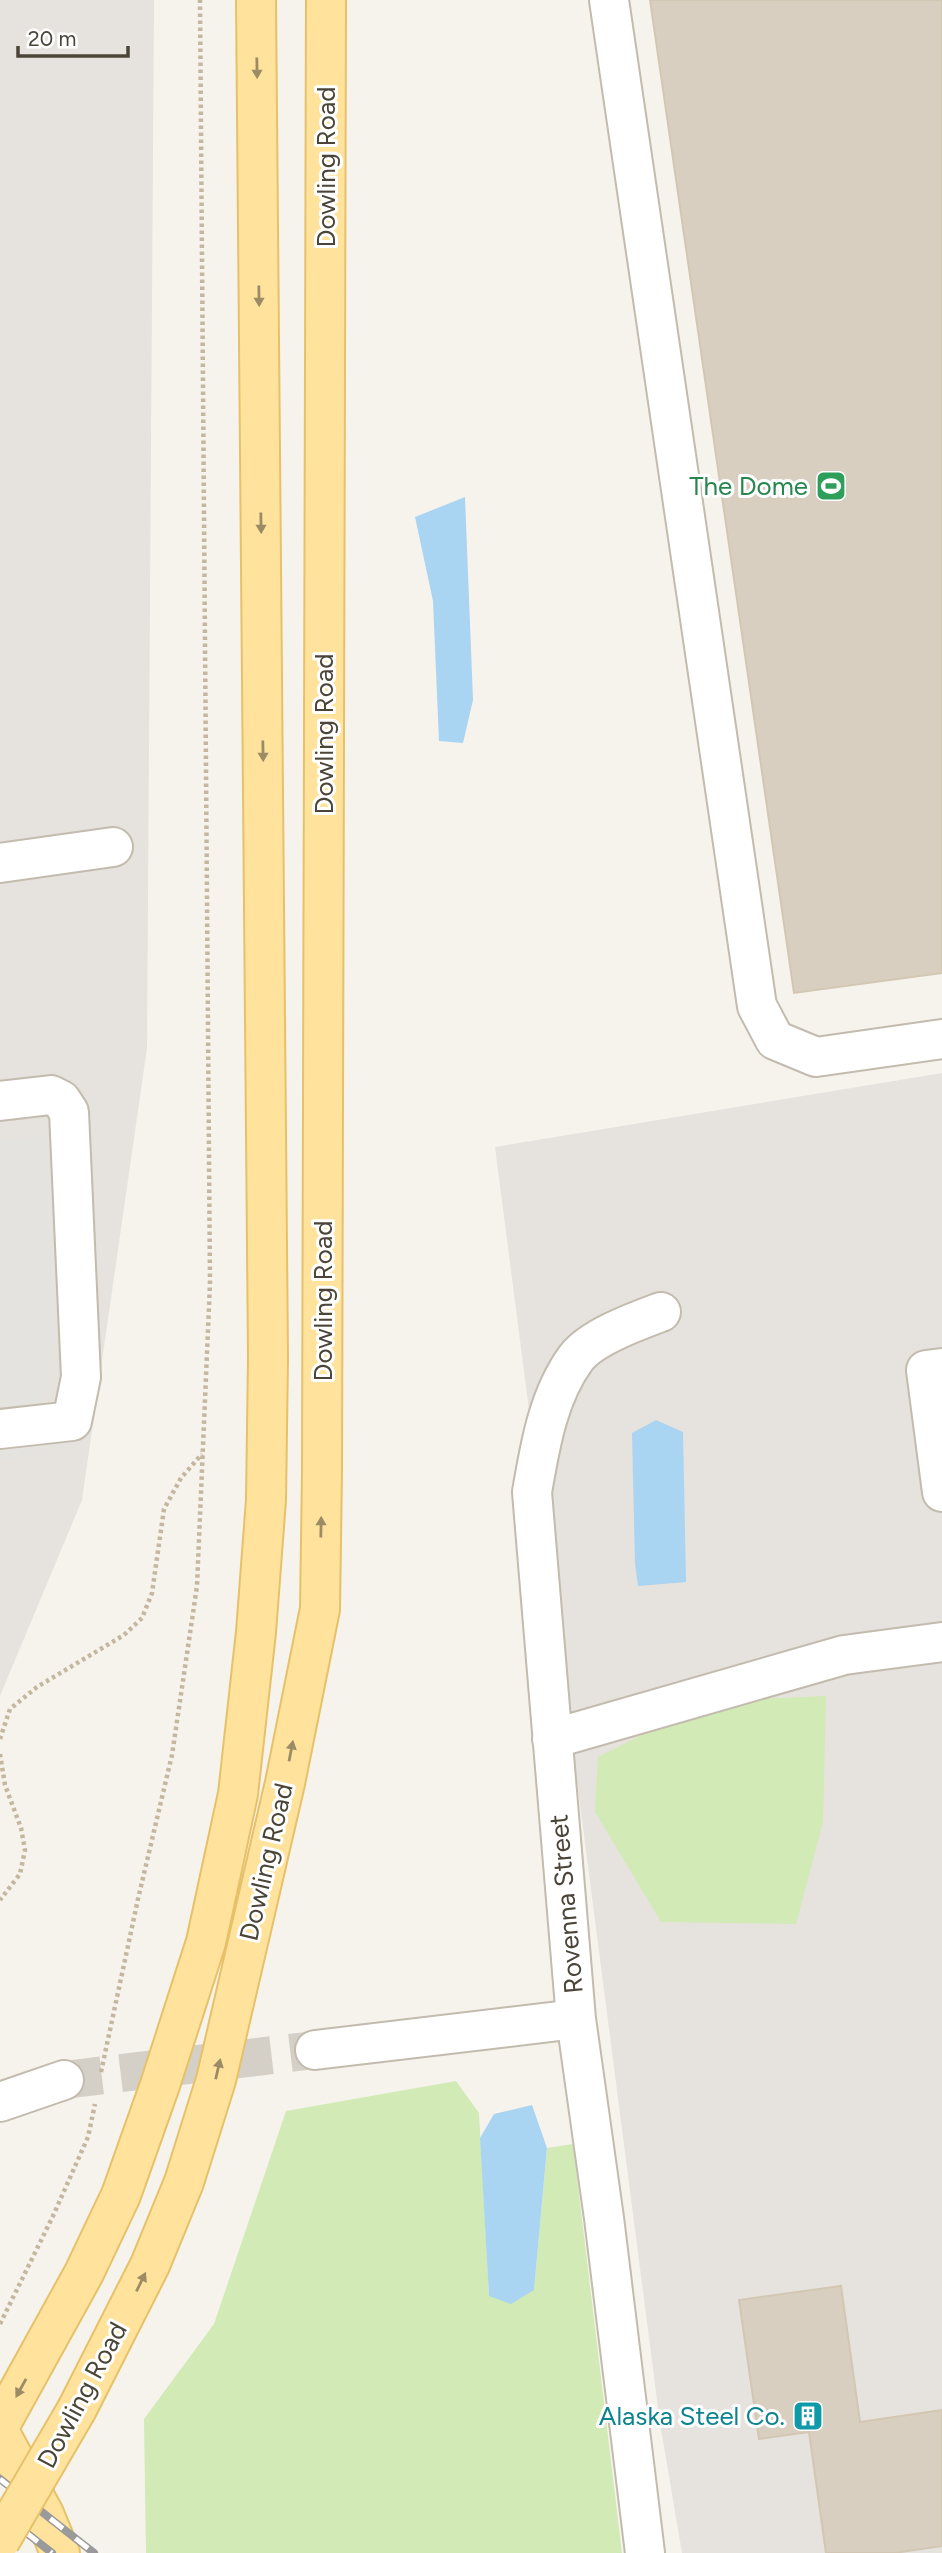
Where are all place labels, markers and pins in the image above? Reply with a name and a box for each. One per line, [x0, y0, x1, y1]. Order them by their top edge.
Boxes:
sports icon: The Dome [814, 469, 848, 503]
place label: The Dome [689, 470, 808, 502]
building icon: Alaska Steel Co. [791, 2399, 825, 2433]
place label: Alaska Steel Co. [599, 2400, 785, 2432]

